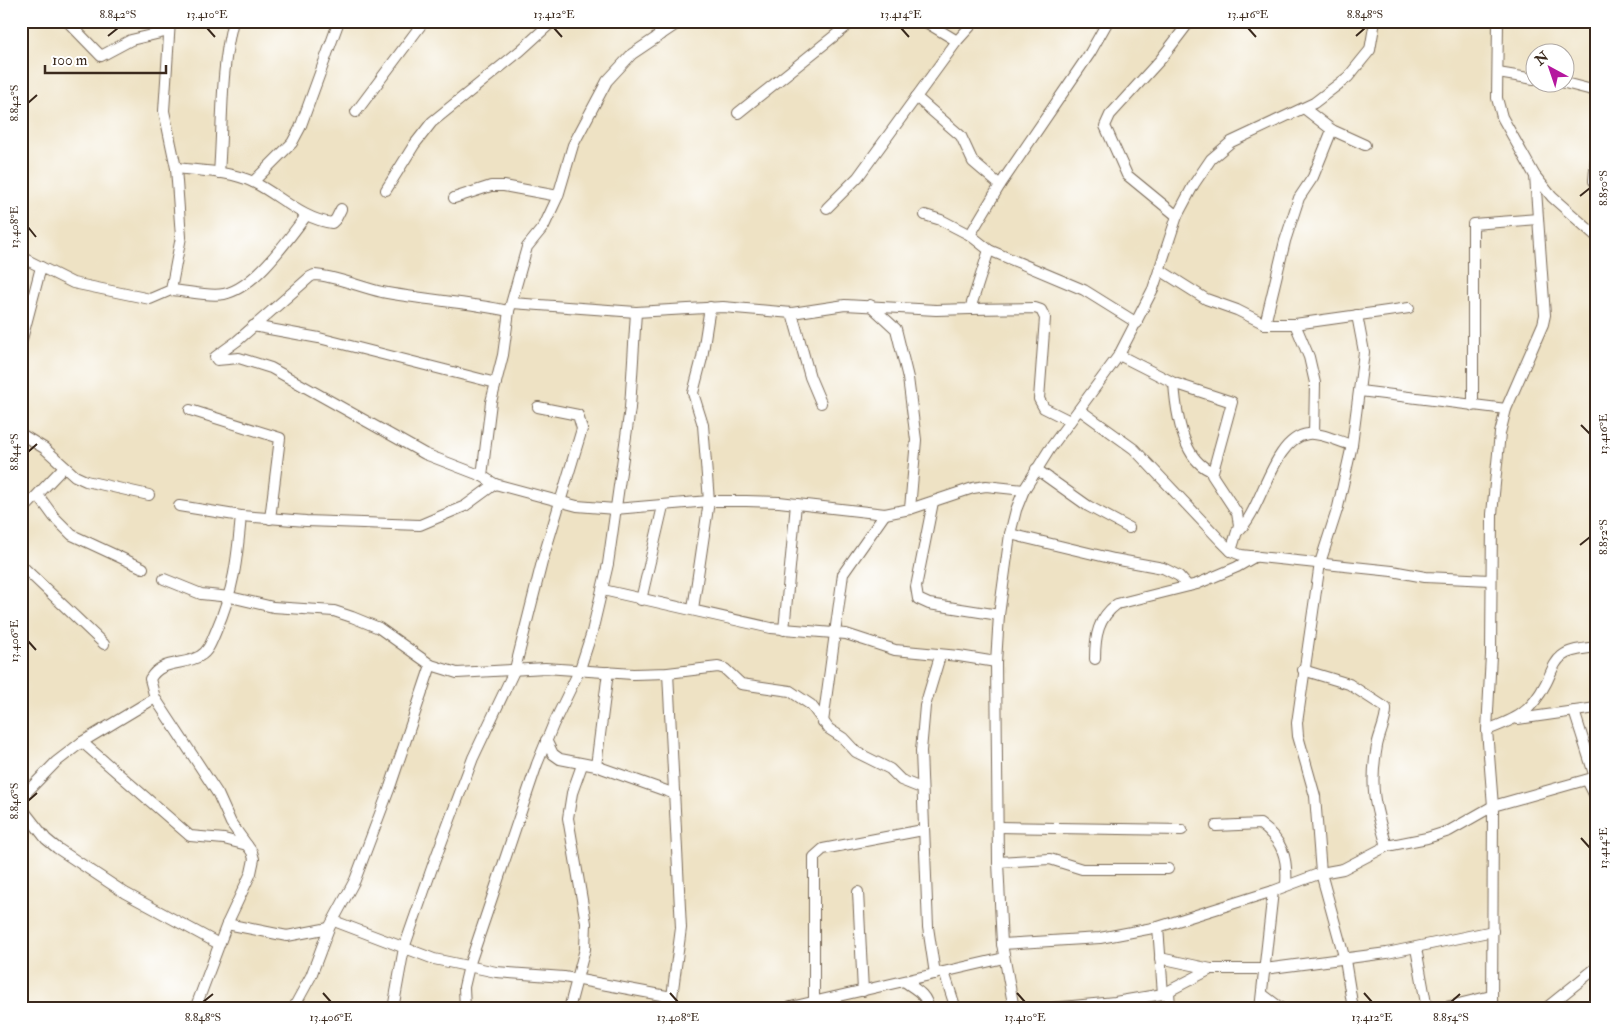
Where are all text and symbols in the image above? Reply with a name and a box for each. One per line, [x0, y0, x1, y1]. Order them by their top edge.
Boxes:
text: 8.842°S [99, 7, 137, 22]
text: 13.410°E [186, 7, 228, 22]
text: 13.412°E [533, 7, 575, 22]
text: 13.414°E [880, 7, 922, 22]
text: 13.416°E [1227, 7, 1269, 22]
text: 8.848°S [1347, 7, 1383, 22]
scale bar [45, 42, 166, 74]
north arrow [1524, 42, 1574, 92]
text: N [1531, 48, 1553, 70]
text: 100 m [52, 51, 88, 70]
text: 8.842°S [7, 84, 22, 122]
text: 8.850°S [1596, 170, 1611, 206]
text: 13.408°E [7, 205, 22, 248]
text: 13.416°E [1596, 413, 1611, 455]
text: 8.844°S [7, 433, 22, 471]
text: 8.852°S [1596, 519, 1611, 555]
text: 13.406°E [7, 619, 22, 662]
text: 8.846°S [7, 782, 22, 820]
text: 13.414°E [1596, 827, 1611, 869]
text: 8.848°S [185, 1010, 221, 1025]
text: 13.406°E [310, 1010, 353, 1025]
text: 13.408°E [657, 1010, 700, 1025]
text: 13.410°E [1004, 1010, 1046, 1025]
text: 13.412°E [1351, 1010, 1393, 1025]
text: 8.854°S [1433, 1010, 1469, 1025]

